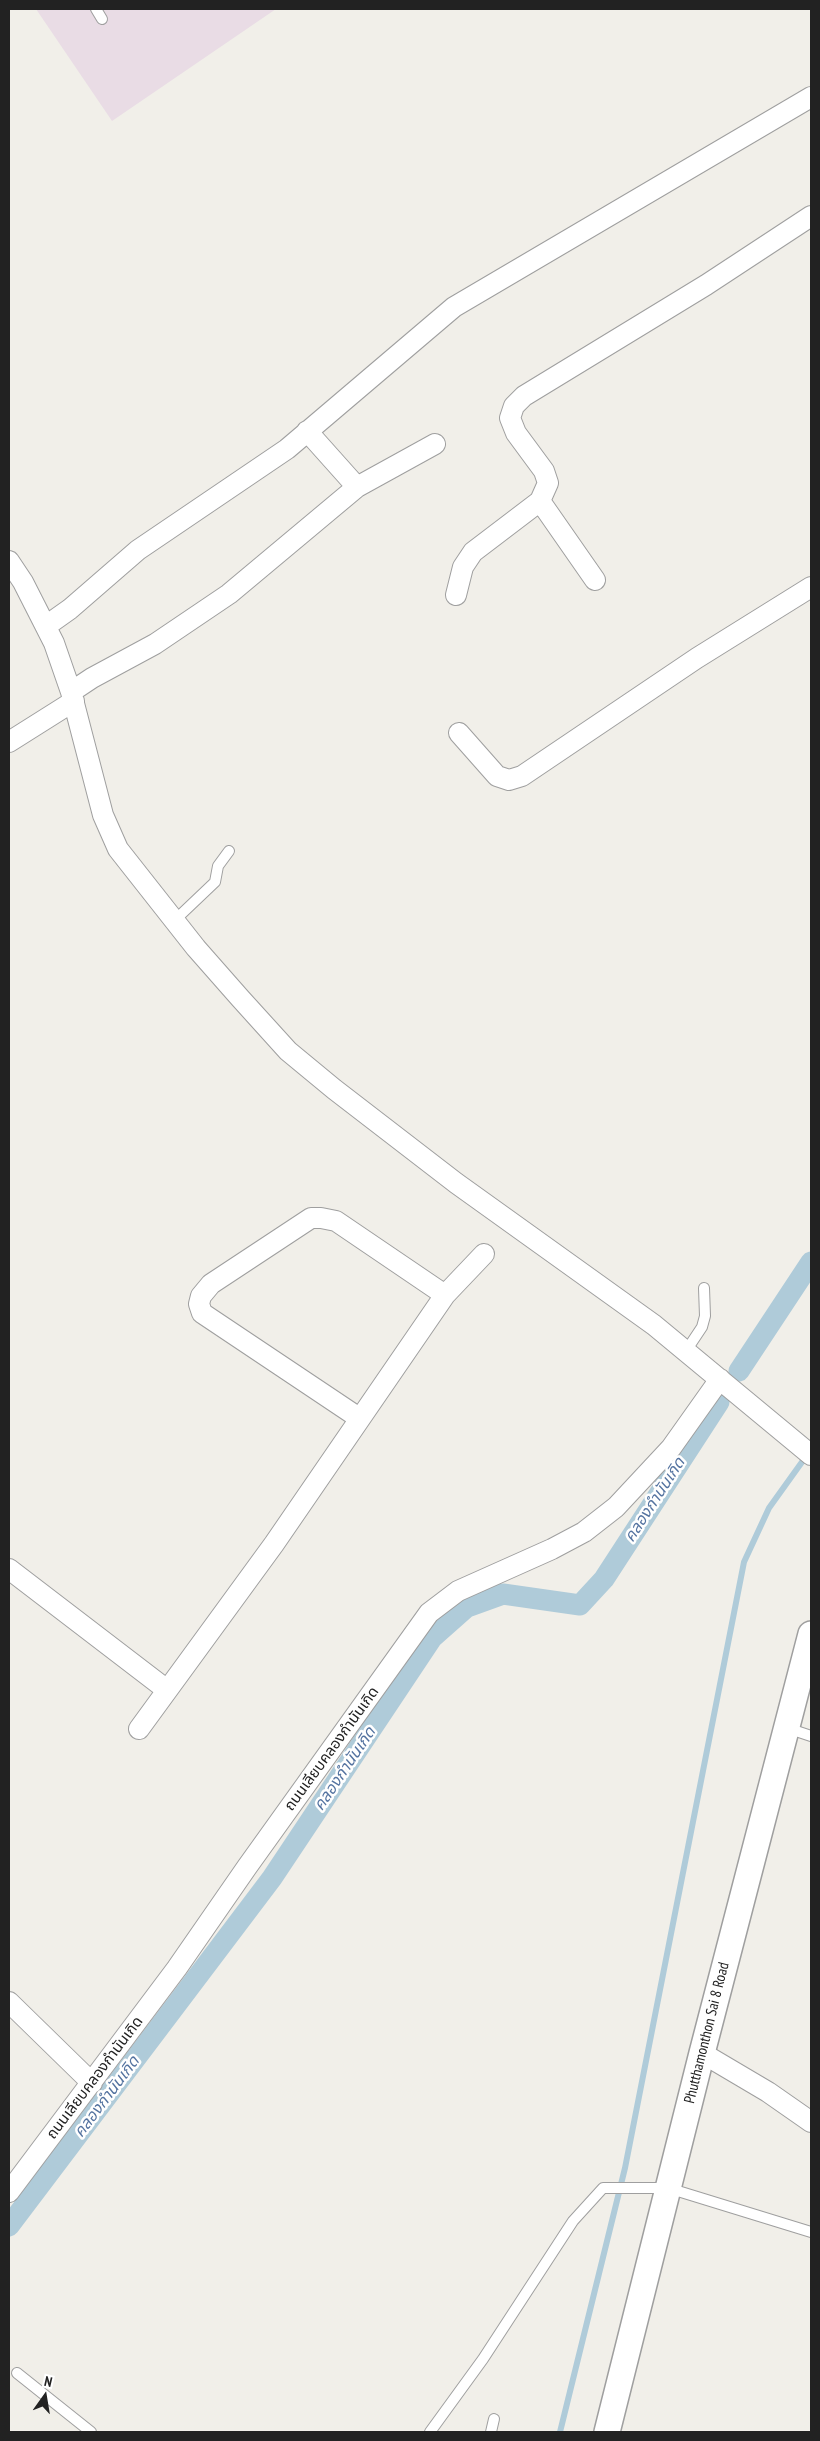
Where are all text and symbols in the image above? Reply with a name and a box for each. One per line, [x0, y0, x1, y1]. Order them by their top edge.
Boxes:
water label: คลองกำนันเกิด [621, 1454, 689, 1546]
street label: ถนนเลียบคลองกำนันเกิด [281, 1684, 383, 1814]
water label: คลองกำนันเกิด [310, 1724, 380, 1814]
street label: Phutthamonthon Sai 8 Road [681, 1961, 733, 2105]
street label: ถนนเลียบคลองกำนันเกิด [43, 2013, 147, 2143]
water label: คลองกำนันเกิด [70, 2053, 144, 2141]
north arrow [20, 2371, 70, 2421]
text: N [43, 2372, 54, 2391]

